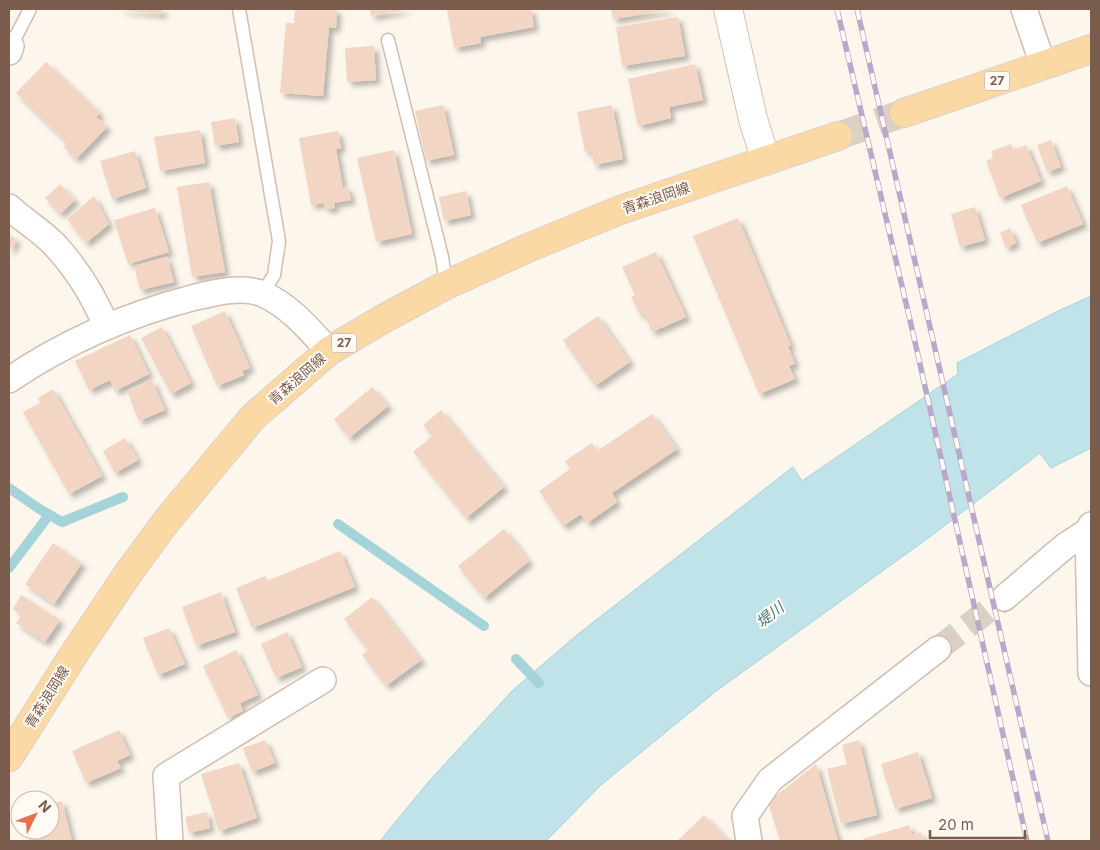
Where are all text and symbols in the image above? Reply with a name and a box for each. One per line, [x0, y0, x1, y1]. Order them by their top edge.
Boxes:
road number: 27 [984, 72, 1010, 90]
street label: 青森浪岡線 [620, 178, 692, 217]
road number: 27 [332, 333, 356, 352]
street label: 青森浪岡線 [265, 349, 329, 408]
water label: 堤川 [752, 597, 789, 631]
street label: 青森浪岡線 [21, 663, 72, 731]
north arrow [10, 790, 60, 840]
text: N [35, 796, 55, 816]
scale bar [930, 808, 1025, 840]
text: 20 m [938, 815, 974, 834]

